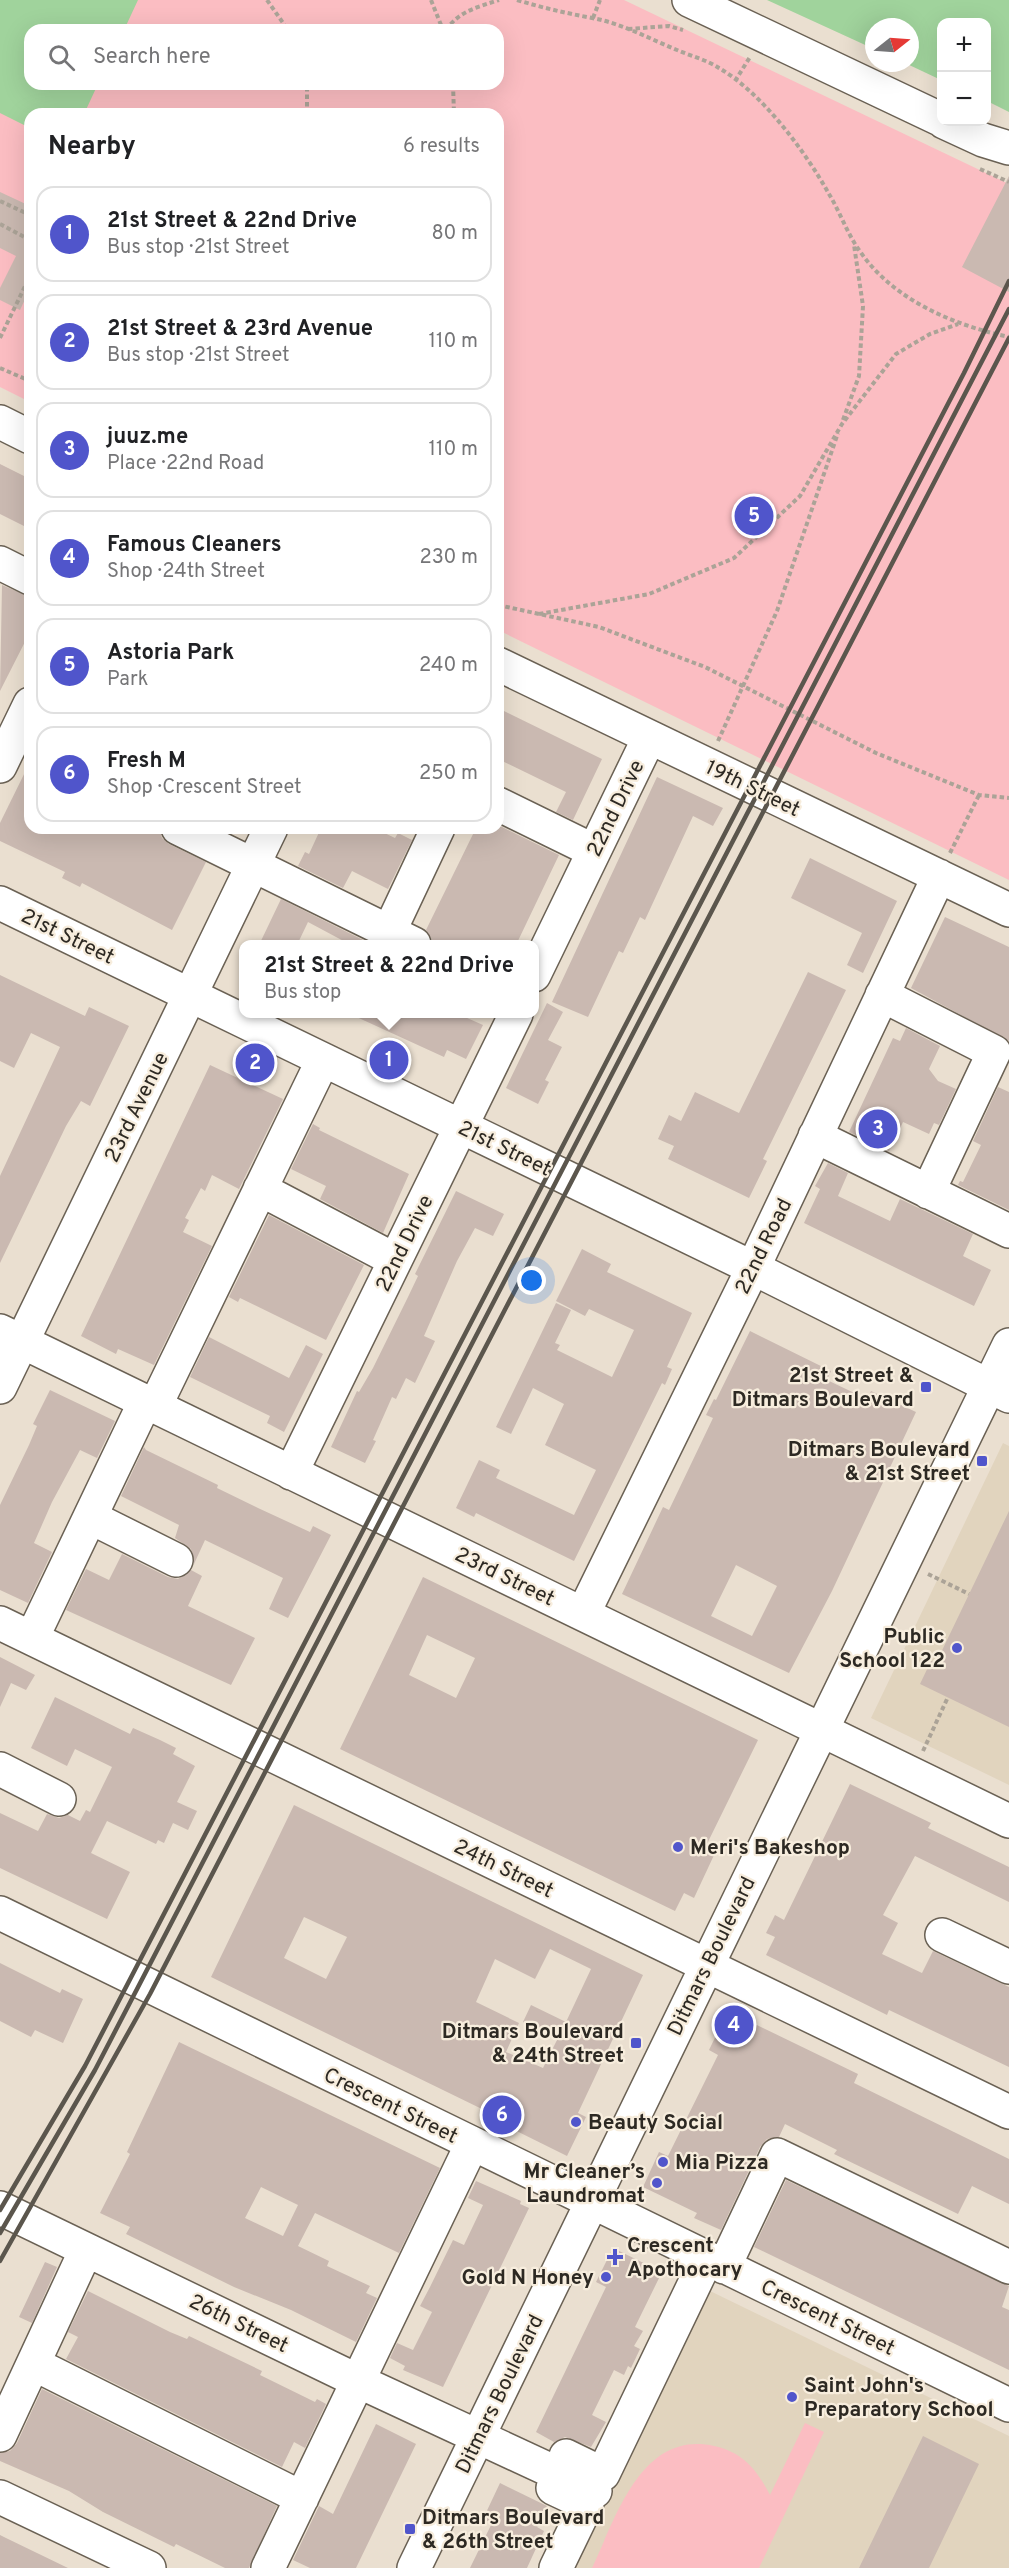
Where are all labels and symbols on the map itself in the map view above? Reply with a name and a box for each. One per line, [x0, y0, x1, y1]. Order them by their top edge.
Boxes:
north arrow [865, 18, 919, 72]
pin: 5 [734, 494, 774, 538]
street label: 19th Street [700, 755, 804, 824]
street label: 22nd Drive [581, 756, 651, 861]
street label: 21st Street [16, 903, 118, 972]
pin: 1 [370, 1038, 408, 1082]
pin: 2 [236, 1040, 274, 1086]
street label: 23rd Avenue [99, 1048, 176, 1167]
pin: 3 [858, 1106, 898, 1152]
street label: 21st Street [453, 1115, 555, 1184]
street label: 22nd Drive [370, 1191, 440, 1296]
street label: 22nd Road [730, 1194, 799, 1299]
your location [517, 1266, 546, 1295]
place label: 21st Street & Ditmars Boulevard [732, 1363, 914, 1414]
marker: 21st Street & Ditmars Boulevard [919, 1380, 933, 1394]
place label: Ditmars Boulevard & 21st Street [788, 1437, 970, 1488]
marker: Ditmars Boulevard & 21st Street [975, 1454, 989, 1468]
street label: 23rd Street [450, 1542, 559, 1613]
place label: Public School 122 [839, 1624, 945, 1675]
marker: Public School 122 [950, 1641, 964, 1655]
street label: 24th Street [449, 1834, 558, 1905]
place label: Meri's Bakeshop [690, 1835, 850, 1862]
marker: Meri's Bakeshop [671, 1840, 685, 1854]
street label: Ditmars Boulevard [662, 1873, 763, 2041]
pin: 4 [714, 2002, 754, 2048]
place label: Ditmars Boulevard & 24th Street [442, 2019, 624, 2070]
marker: Ditmars Boulevard & 24th Street [629, 2036, 643, 2050]
street label: Crescent Street [319, 2062, 462, 2151]
pin: 6 [482, 2092, 522, 2138]
place label: Beauty Social [588, 2110, 723, 2137]
marker: Beauty Social [569, 2115, 583, 2129]
place label: Mia Pizza [675, 2150, 769, 2177]
marker: Mia Pizza [656, 2155, 670, 2169]
place label: Mr Cleaner’s Laundromat [523, 2159, 645, 2210]
marker: Mr Cleaner’s Laundromat [650, 2176, 664, 2190]
place label: Crescent Apothocary [627, 2233, 742, 2284]
marker: Crescent Apothocary [608, 2250, 622, 2264]
place label: Gold N Honey [461, 2265, 594, 2292]
marker: Gold N Honey [599, 2270, 613, 2284]
street label: Crescent Street [756, 2274, 899, 2363]
street label: 26th Street [184, 2289, 293, 2360]
street label: Ditmars Boulevard [450, 2311, 551, 2479]
place label: Saint John's Preparatory School [804, 2373, 994, 2424]
marker: Saint John's Preparatory School [785, 2390, 799, 2404]
place label: Ditmars Boulevard & 26th Street [422, 2505, 604, 2556]
marker: Ditmars Boulevard & 26th Street [403, 2522, 417, 2536]

